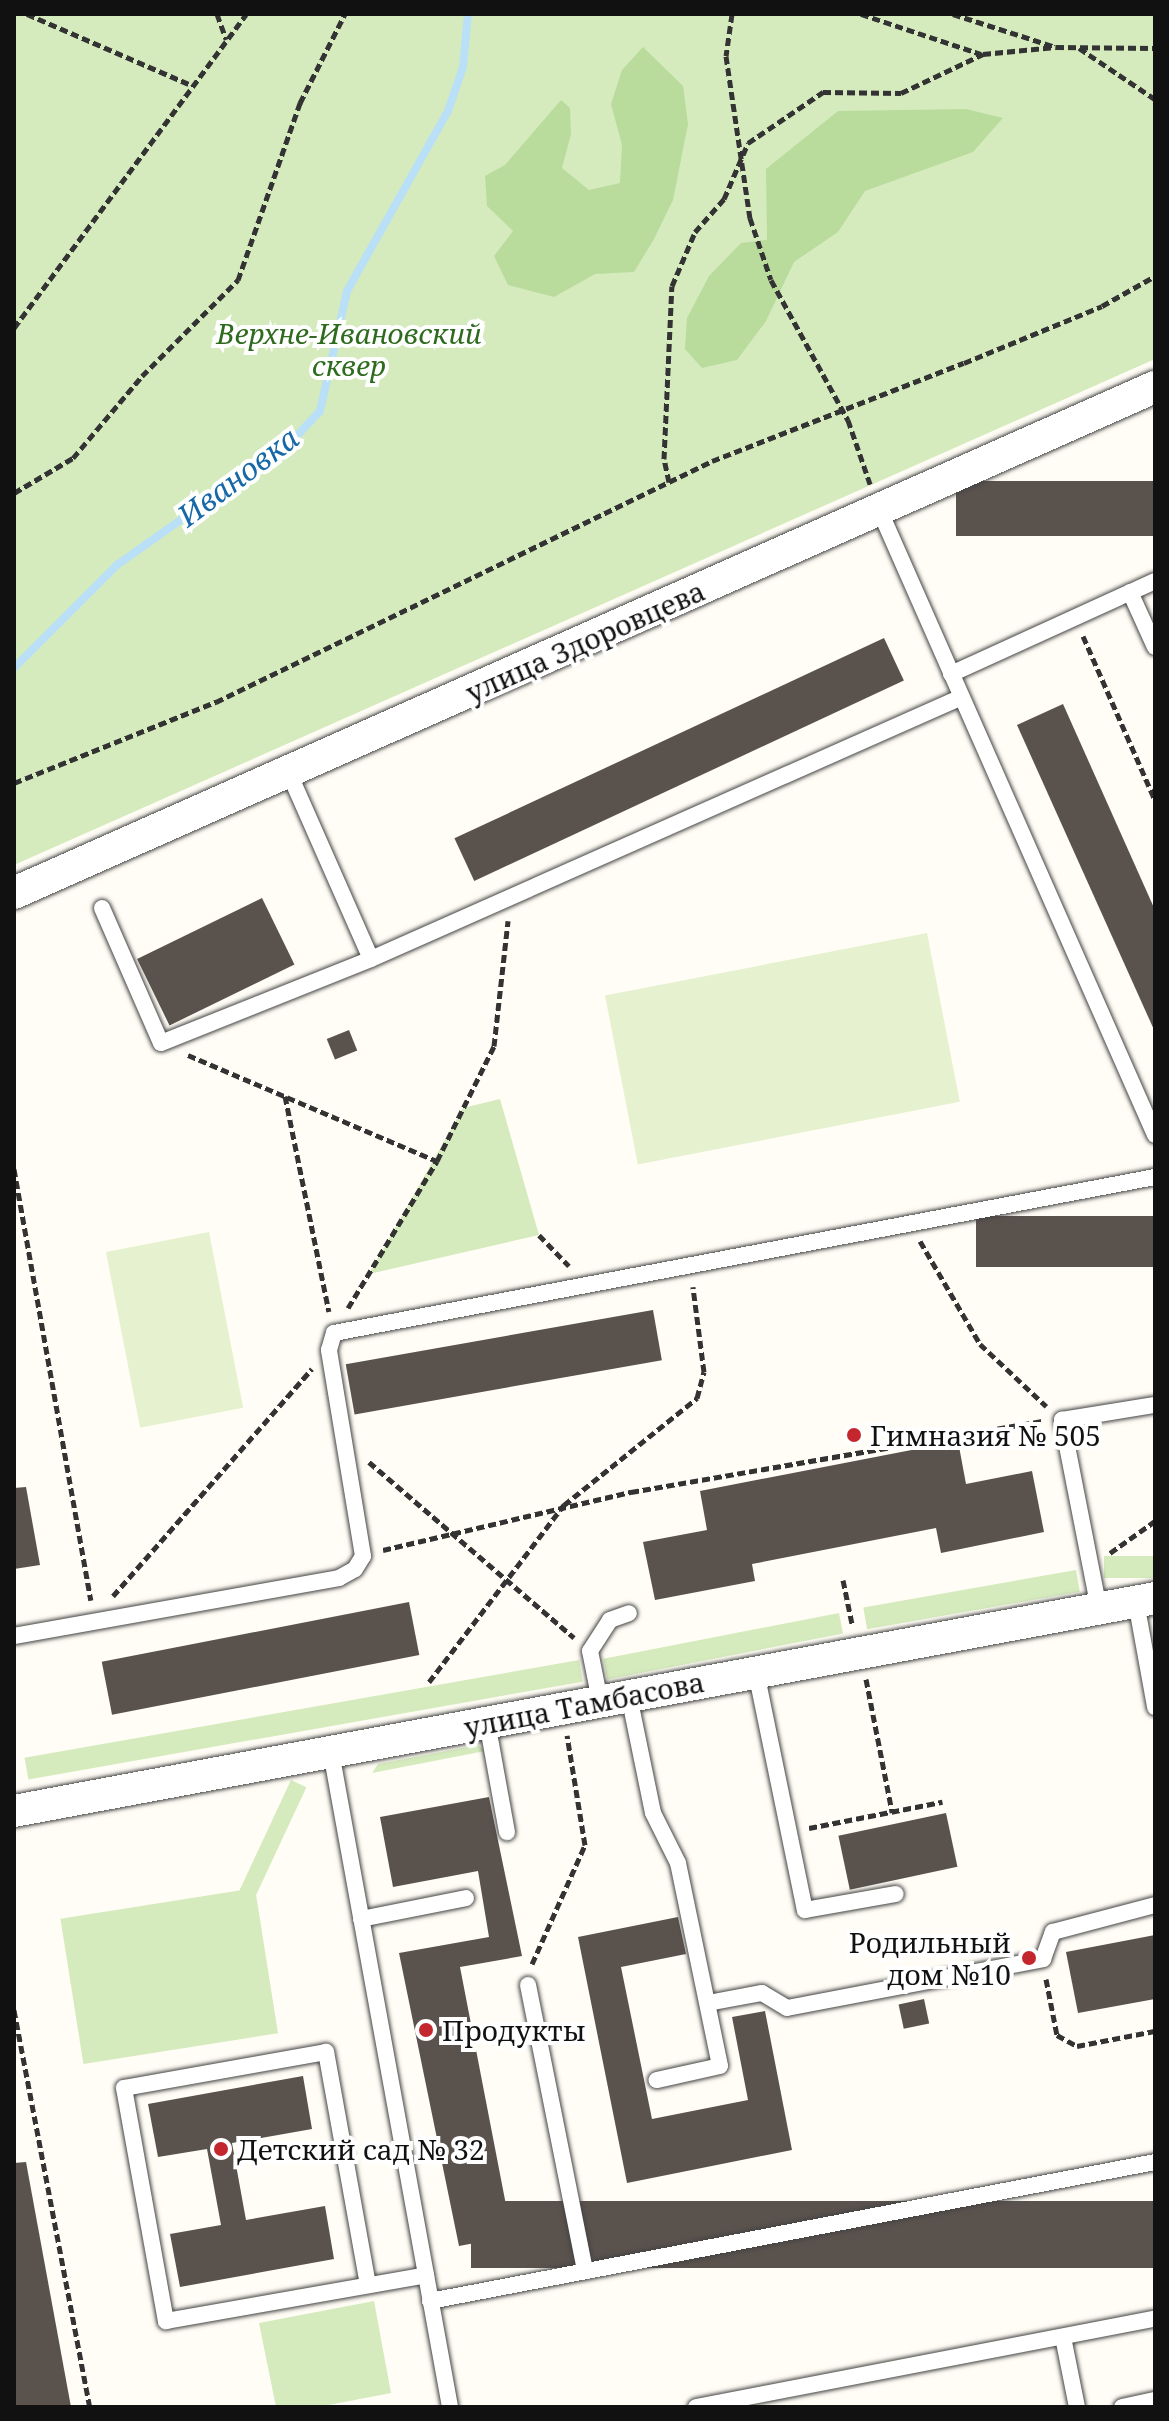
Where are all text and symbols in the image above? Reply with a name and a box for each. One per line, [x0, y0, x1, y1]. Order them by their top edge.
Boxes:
park label: Верхне-Ивановский сквер [216, 316, 482, 382]
water label: Ивановка [170, 420, 306, 534]
street label: улица Здоровцева [460, 573, 710, 709]
place label: Гимназия № 505 [870, 1418, 1101, 1452]
marker: Гимназия № 505 [845, 1426, 863, 1444]
street label: улица Тамбасова [461, 1664, 707, 1744]
place label: Родильный дом №10 [849, 1925, 1011, 1991]
marker: Родильный дом №10 [1018, 1947, 1040, 1969]
place label: Продукты [442, 2013, 586, 2047]
marker: Продукты [417, 2021, 435, 2039]
place label: Детский сад № 32 [237, 2132, 485, 2166]
marker: Детский сад № 32 [212, 2140, 230, 2158]

